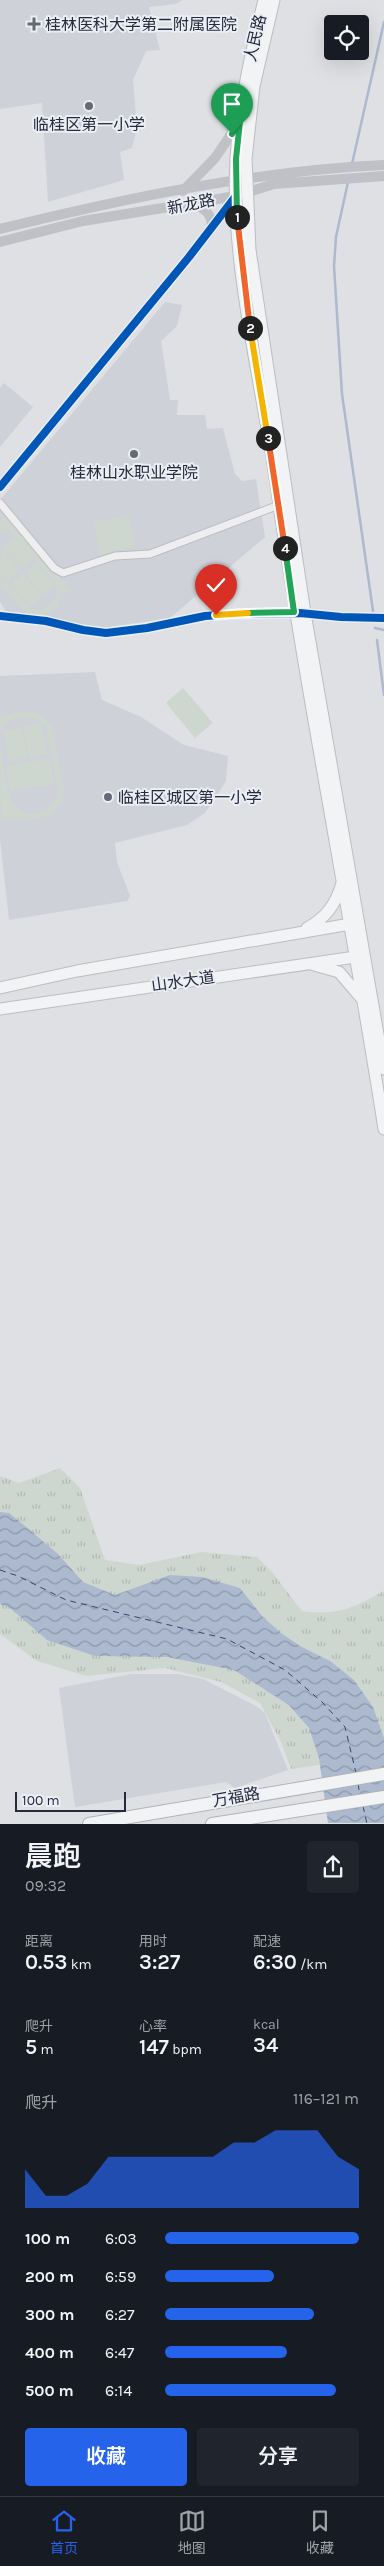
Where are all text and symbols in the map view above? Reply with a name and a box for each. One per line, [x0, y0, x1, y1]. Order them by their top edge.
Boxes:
street label: 人民路 [240, 12, 270, 64]
place label: 桂林医科大学第二附属医院 [45, 15, 237, 34]
map controls [324, 15, 369, 60]
button: locate [324, 15, 369, 60]
marker: 桂林医科大学第二附属医院 [27, 17, 41, 31]
pin [211, 83, 253, 134]
icon: arrive [218, 90, 246, 118]
marker: 临桂区第一小学 [83, 100, 95, 112]
place label: 临桂区第一小学 [33, 115, 145, 134]
street label: 新龙路 [166, 190, 216, 218]
pin: 1 [224, 204, 250, 230]
text: 1 [235, 209, 240, 226]
pin: 2 [238, 316, 262, 340]
text: 2 [246, 320, 255, 337]
pin: 3 [256, 426, 280, 450]
text: 3 [264, 430, 273, 447]
marker: 桂林山水职业学院 [128, 448, 140, 460]
place label: 桂林山水职业学院 [70, 463, 198, 482]
pin: 4 [272, 536, 298, 560]
text: 4 [281, 540, 290, 557]
pin [195, 564, 237, 615]
icon: check [202, 571, 230, 599]
place label: 临桂区城区第一小学 [118, 788, 262, 807]
marker: 临桂区城区第一小学 [102, 791, 114, 803]
street label: 山水大道 [150, 967, 216, 995]
street label: 万福路 [211, 1783, 261, 1811]
scale bar [15, 1789, 126, 1812]
text: 100 m [22, 1792, 60, 1809]
text: 晨跑 [25, 1840, 81, 1873]
button: share [307, 1841, 359, 1893]
text: 09:32 [25, 1876, 66, 1895]
text: 距离 [25, 1933, 53, 1950]
text: 用时 [139, 1933, 167, 1950]
text: 配速 [253, 1933, 281, 1950]
text: 0.53 [25, 1950, 67, 1974]
text: 3:27 [139, 1950, 180, 1974]
text: 6:30 [253, 1950, 297, 1974]
text: km [67, 1956, 92, 1973]
text: /km [297, 1956, 327, 1973]
text: kcal [253, 2016, 280, 2033]
text: 爬升 [25, 2018, 53, 2035]
text: 心率 [139, 2018, 167, 2035]
text: 34 [253, 2033, 278, 2057]
text: 5 [25, 2035, 37, 2059]
text: 147 [139, 2035, 169, 2059]
text: m [37, 2041, 54, 2058]
text: bpm [169, 2041, 202, 2058]
text: 116–121 m [293, 2089, 359, 2108]
text: 爬升 [25, 2093, 57, 2112]
text: 100 m [25, 2229, 70, 2248]
text: 6:03 [105, 2229, 137, 2248]
text: 200 m [25, 2267, 74, 2286]
text: 6:59 [105, 2267, 136, 2286]
text: 300 m [25, 2305, 74, 2324]
text: 6:27 [105, 2305, 135, 2324]
text: 400 m [25, 2343, 74, 2362]
text: 6:47 [105, 2343, 134, 2362]
text: 500 m [25, 2381, 74, 2400]
text: 6:14 [105, 2381, 132, 2400]
button: 收藏 [25, 2428, 187, 2486]
button: 分享 [197, 2428, 359, 2486]
tab: 首页 [50, 2507, 78, 2557]
tab: 地图 [178, 2507, 206, 2557]
tab: 收藏 [306, 2507, 334, 2557]

